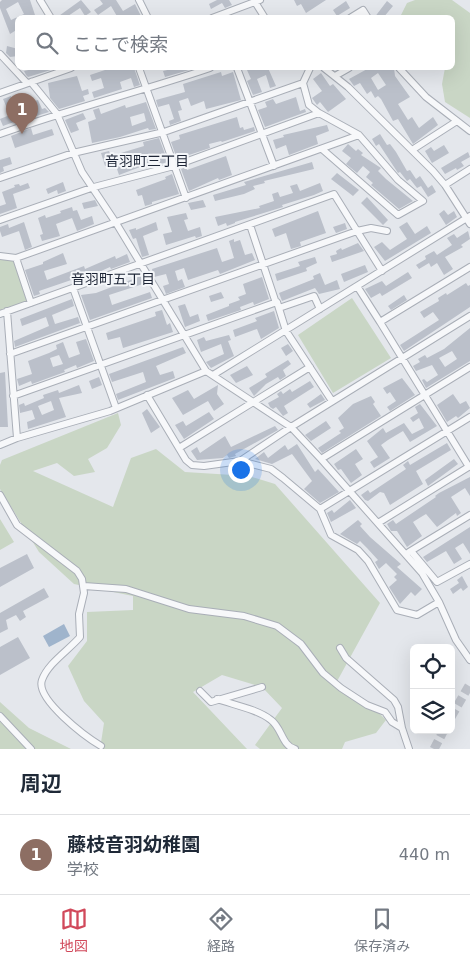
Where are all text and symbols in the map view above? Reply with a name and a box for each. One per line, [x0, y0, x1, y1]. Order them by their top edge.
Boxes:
search box [15, 15, 455, 70]
icon: search [33, 29, 61, 57]
text: ここで検索 [73, 33, 168, 55]
pin: 1 [6, 93, 38, 134]
district label: 音羽町三丁目 [105, 153, 189, 169]
district label: 音羽町五丁目 [71, 271, 155, 287]
your location [228, 457, 254, 483]
map controls [410, 644, 455, 734]
button: locate [410, 644, 455, 689]
button: layers [410, 689, 455, 734]
text: 周辺 [20, 772, 62, 796]
text: 藤枝音羽幼稚園 [67, 833, 200, 855]
text: 1 [30, 845, 42, 864]
text: 440 m [399, 845, 450, 864]
text: 学校 [67, 860, 99, 879]
tab: 地図 [60, 905, 88, 955]
tab: 経路 [207, 905, 235, 955]
tab: 保存済み [354, 905, 410, 955]

